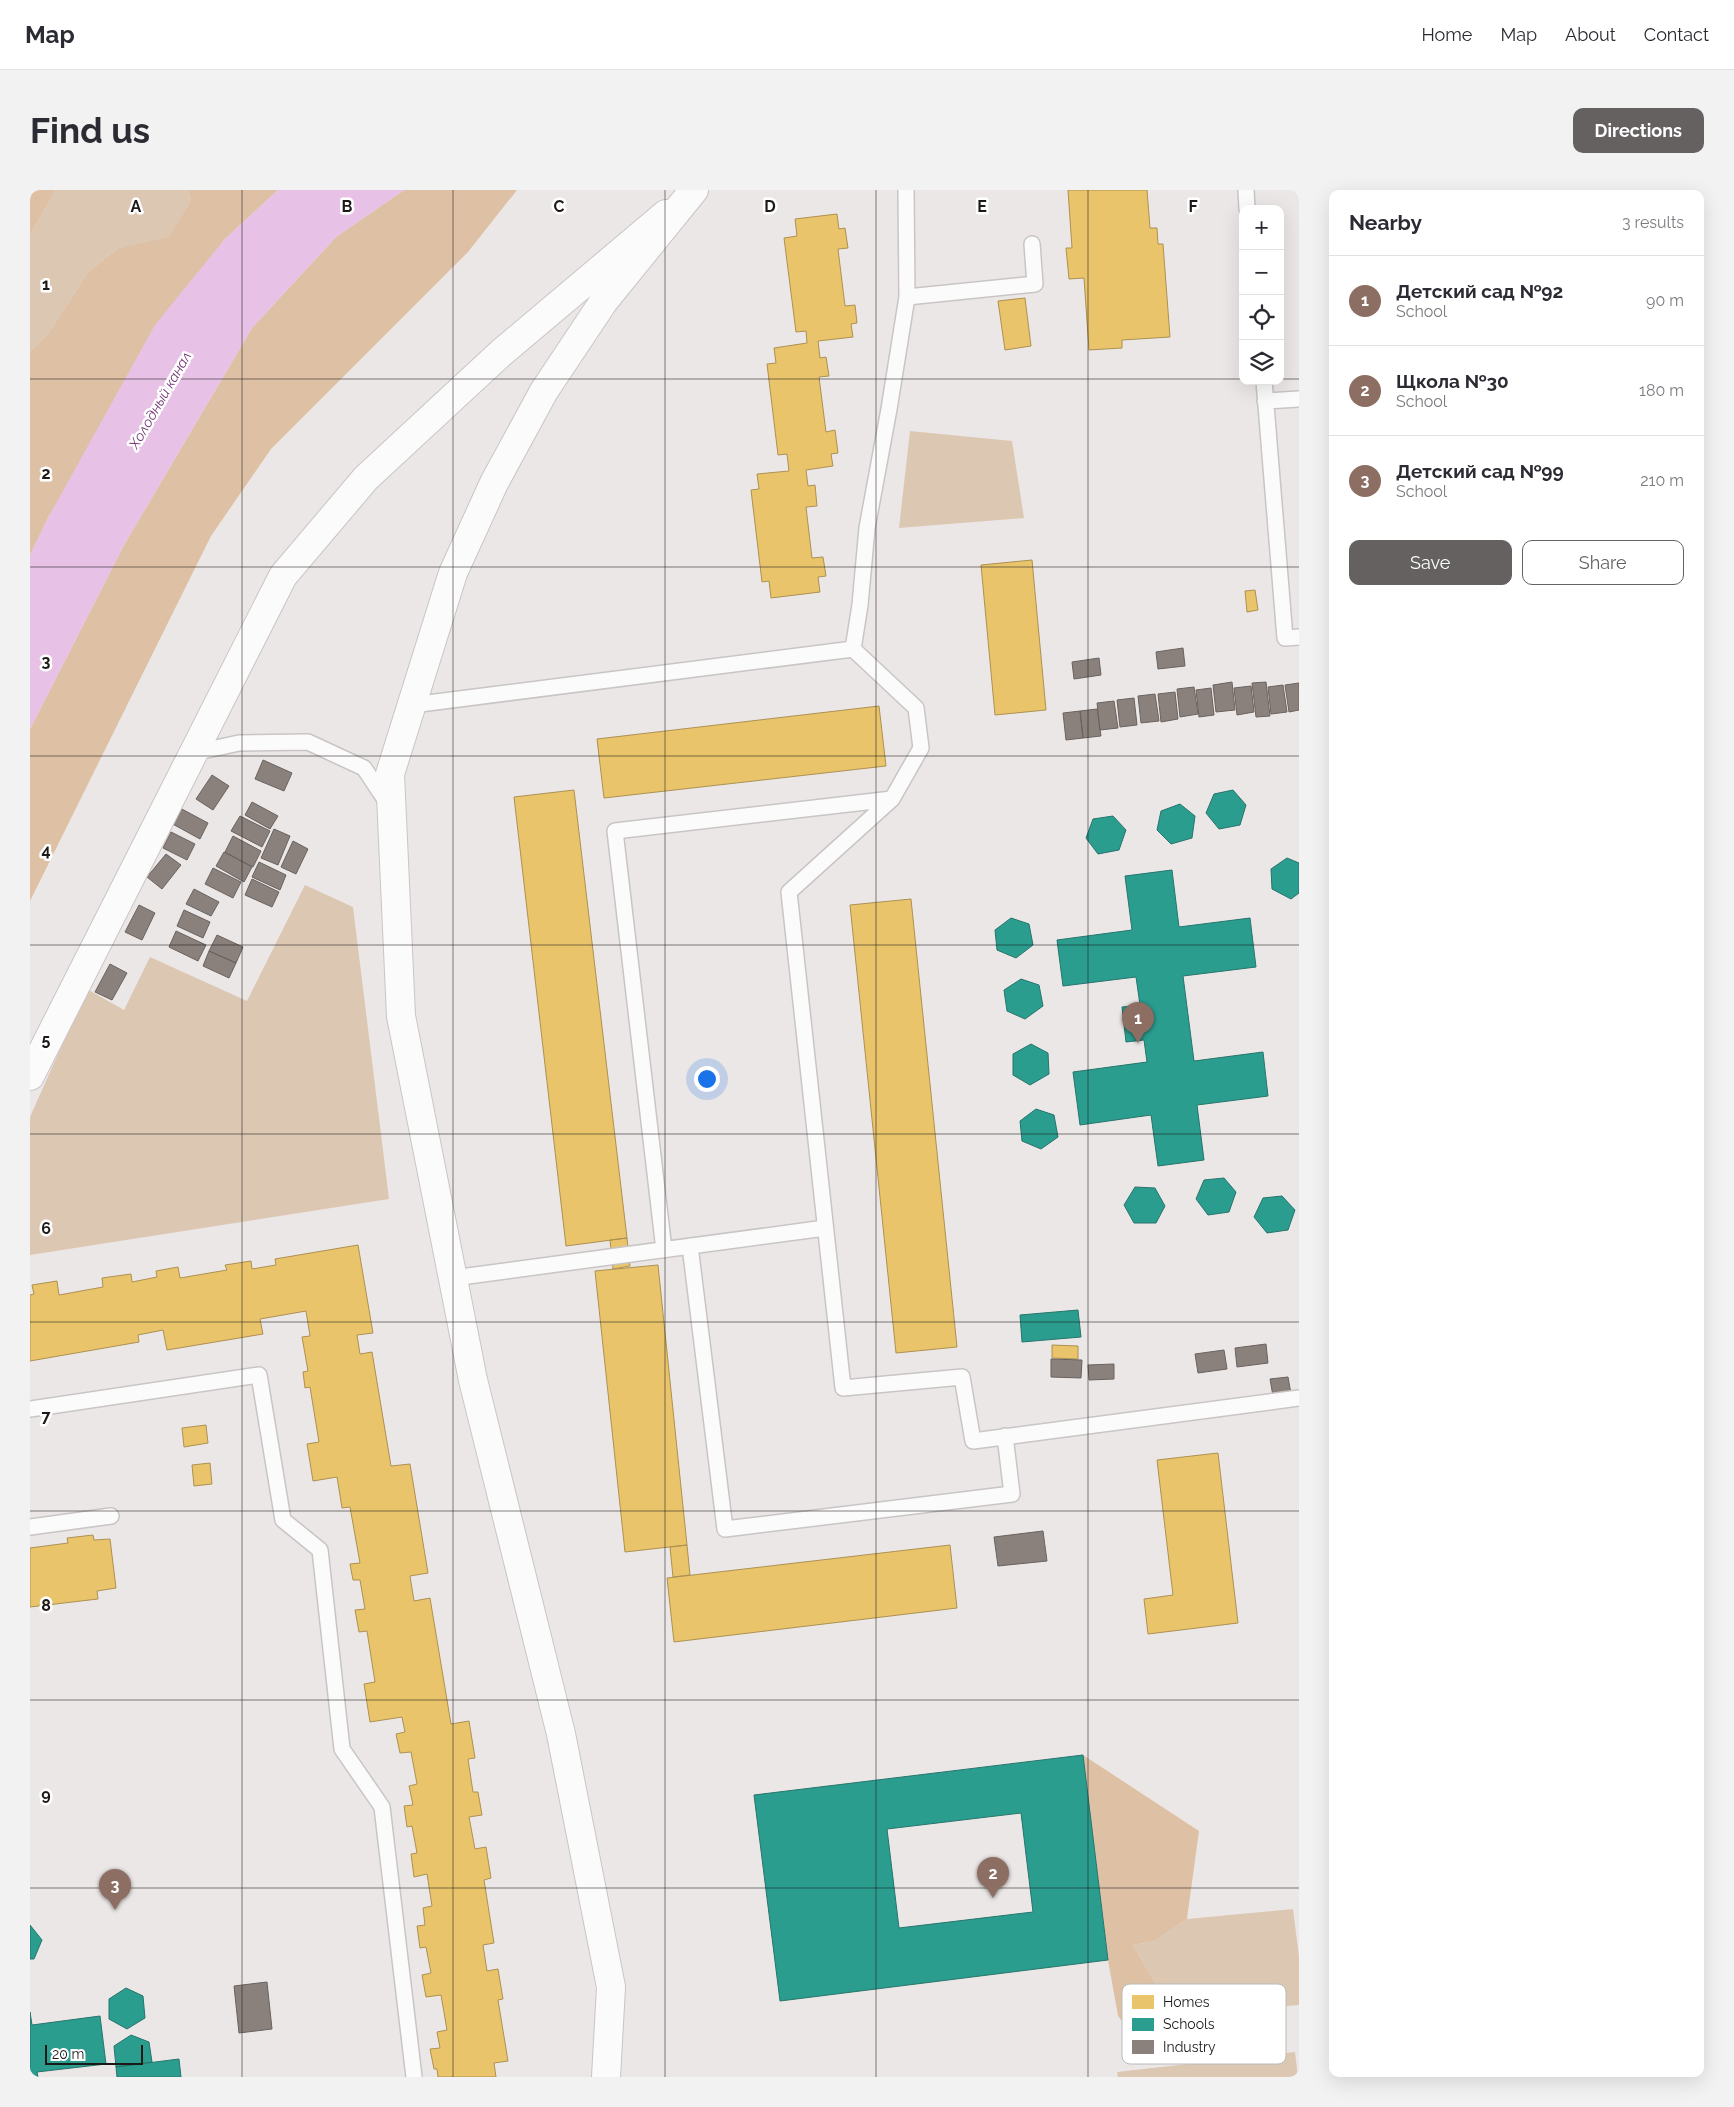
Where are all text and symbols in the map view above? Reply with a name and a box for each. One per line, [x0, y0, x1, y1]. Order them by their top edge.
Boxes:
text: Map [25, 20, 75, 49]
text: Home [1421, 24, 1472, 45]
text: Map [1500, 24, 1537, 45]
text: About [1565, 24, 1616, 45]
text: Contact [1644, 24, 1709, 45]
button: Directions [1573, 108, 1704, 153]
text: Find us [30, 110, 150, 151]
text: A [131, 197, 142, 216]
text: B [342, 197, 353, 216]
text: C [554, 197, 565, 216]
text: D [764, 197, 776, 216]
text: E [977, 197, 987, 216]
text: F [1188, 197, 1198, 216]
map controls [1239, 205, 1284, 385]
button: + [1239, 205, 1284, 250]
text: Nearby [1349, 210, 1422, 235]
text: 3 results [1622, 213, 1684, 232]
button: − [1239, 250, 1284, 295]
text: 1 [42, 275, 50, 294]
text: Детский сад №92 [1396, 280, 1563, 302]
text: 1 [1361, 291, 1369, 310]
text: 90 m [1646, 291, 1684, 310]
button: locate [1239, 295, 1284, 340]
text: School [1396, 302, 1447, 321]
button: layers [1239, 340, 1284, 385]
water label: Холодный канал [125, 349, 194, 452]
text: Щкола №30 [1396, 370, 1509, 392]
text: 2 [1360, 381, 1370, 400]
text: 180 m [1639, 381, 1684, 400]
text: School [1396, 392, 1447, 411]
text: Детский сад №99 [1396, 460, 1564, 482]
text: 2 [41, 464, 51, 483]
text: 3 [1361, 471, 1369, 490]
text: 210 m [1640, 471, 1684, 490]
text: School [1396, 482, 1447, 501]
button: Save [1349, 540, 1512, 585]
button: Share [1522, 540, 1684, 585]
text: 3 [42, 652, 51, 671]
text: 4 [41, 841, 51, 860]
pin: 1 [1122, 1002, 1154, 1043]
text: 5 [42, 1030, 51, 1049]
your location [694, 1066, 720, 1092]
text: 6 [41, 1219, 51, 1238]
text: 7 [42, 1407, 51, 1426]
text: 8 [41, 1596, 51, 1615]
text: 9 [41, 1785, 51, 1804]
pin: 2 [977, 1857, 1009, 1898]
pin: 3 [99, 1869, 131, 1910]
legend [1122, 1984, 1286, 2064]
text: Homes [1163, 1994, 1210, 2010]
text: Schools [1163, 2016, 1215, 2032]
text: Industry [1163, 2039, 1216, 2055]
scale bar [45, 2042, 142, 2065]
text: 20 m [52, 2046, 84, 2062]

